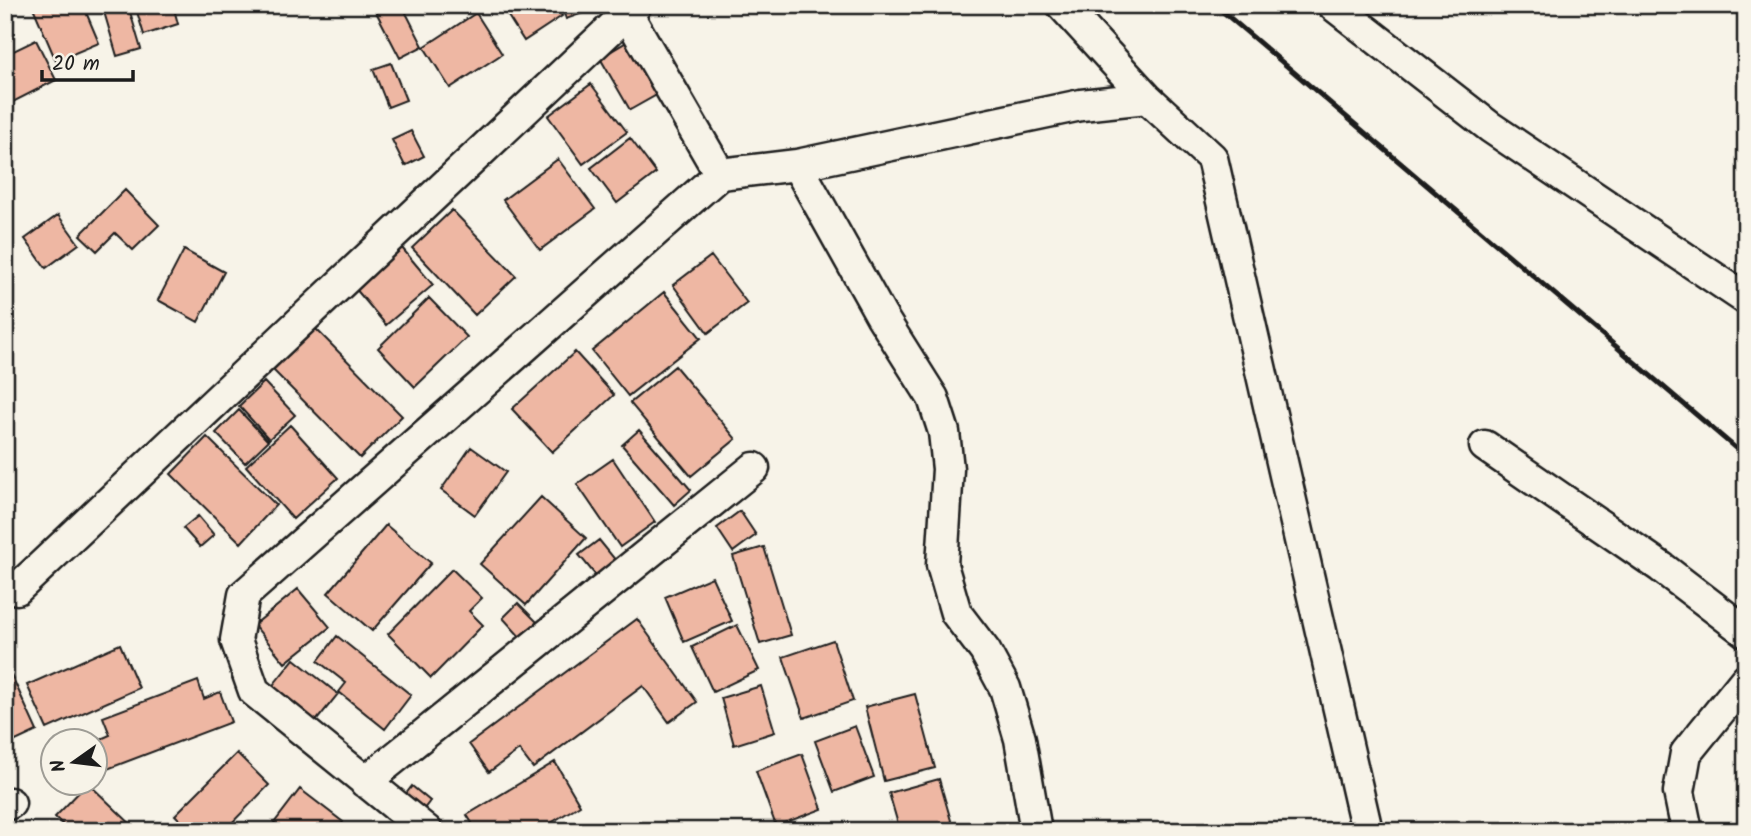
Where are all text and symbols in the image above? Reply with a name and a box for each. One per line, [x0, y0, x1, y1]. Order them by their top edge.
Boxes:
scale bar [42, 38, 133, 82]
text: 20 m [52, 48, 100, 81]
north arrow [38, 728, 108, 798]
text: N [43, 756, 75, 775]

